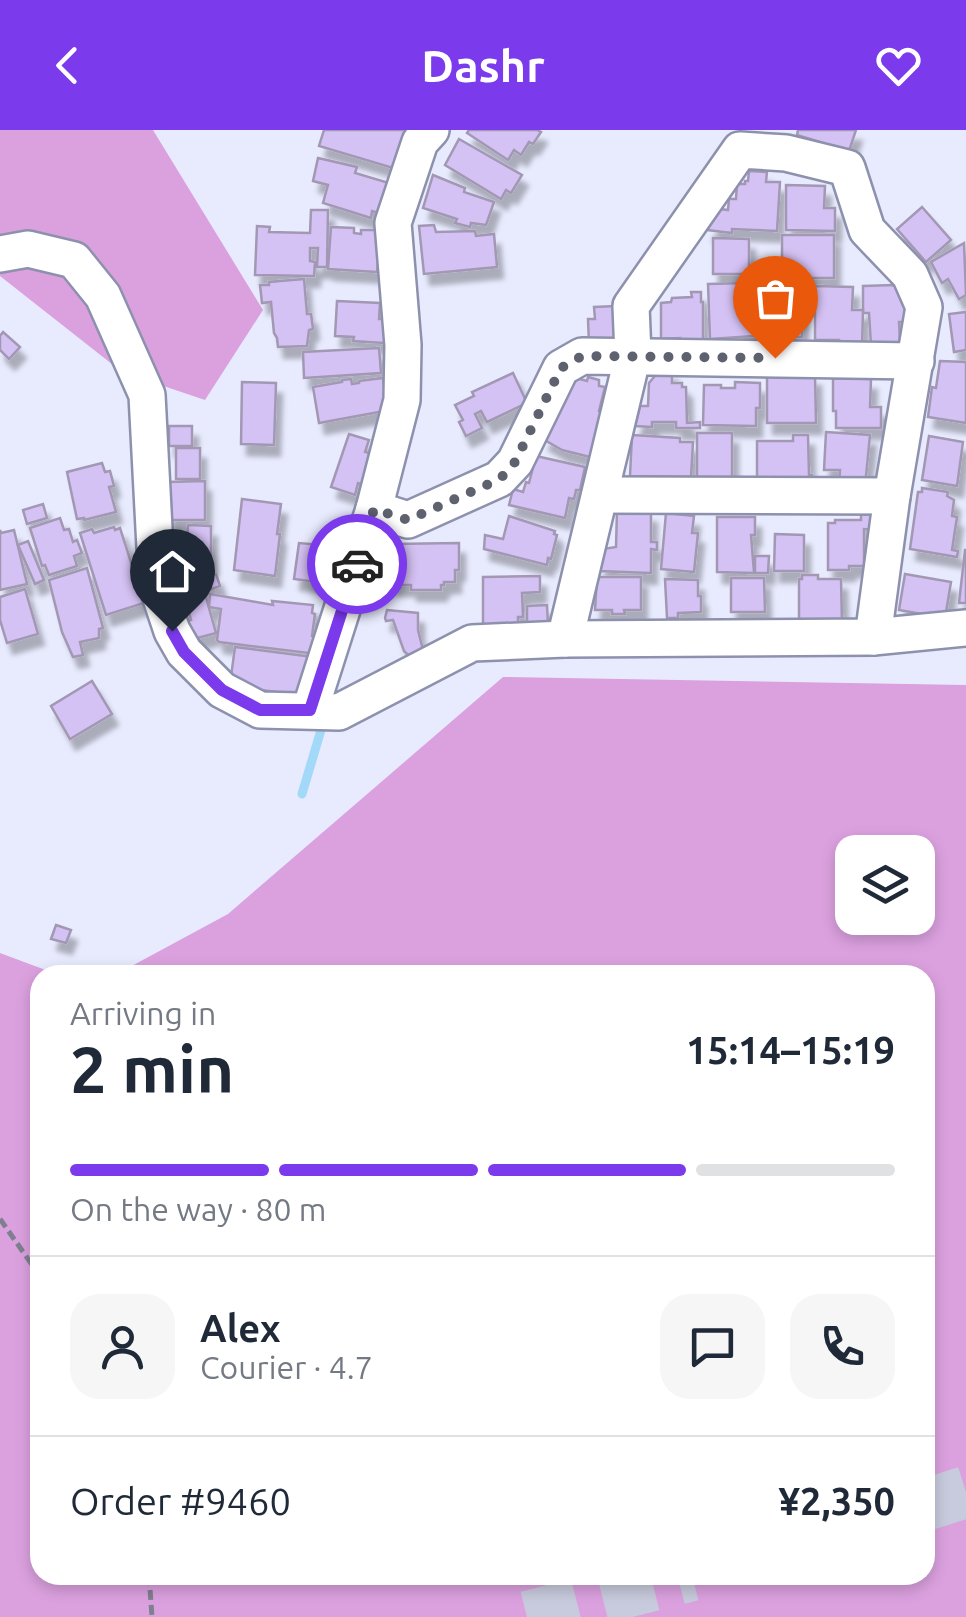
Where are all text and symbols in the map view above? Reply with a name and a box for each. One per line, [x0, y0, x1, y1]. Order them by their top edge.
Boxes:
icon: back [40, 38, 95, 93]
icon: heart [871, 38, 926, 93]
text: Dashr [421, 40, 545, 91]
pin [733, 256, 818, 359]
icon: bag [748, 271, 803, 326]
courier [307, 514, 407, 614]
pin [130, 529, 215, 632]
icon: car [330, 537, 385, 592]
icon: home [145, 544, 200, 599]
map controls [835, 835, 935, 935]
button: layers [835, 835, 935, 935]
text: Arriving in [70, 995, 216, 1031]
text: 15:14–15:19 [686, 1029, 895, 1071]
text: 2 min [70, 1032, 234, 1105]
text: On the way · 80 m [70, 1191, 326, 1227]
button: person [70, 1294, 175, 1399]
button: chat [660, 1294, 765, 1399]
button: phone [790, 1294, 895, 1399]
text: Alex [200, 1307, 281, 1349]
text: Courier · 4.7 [200, 1349, 373, 1385]
text: Order #9460 [70, 1480, 291, 1522]
text: ¥2,350 [778, 1480, 895, 1522]

